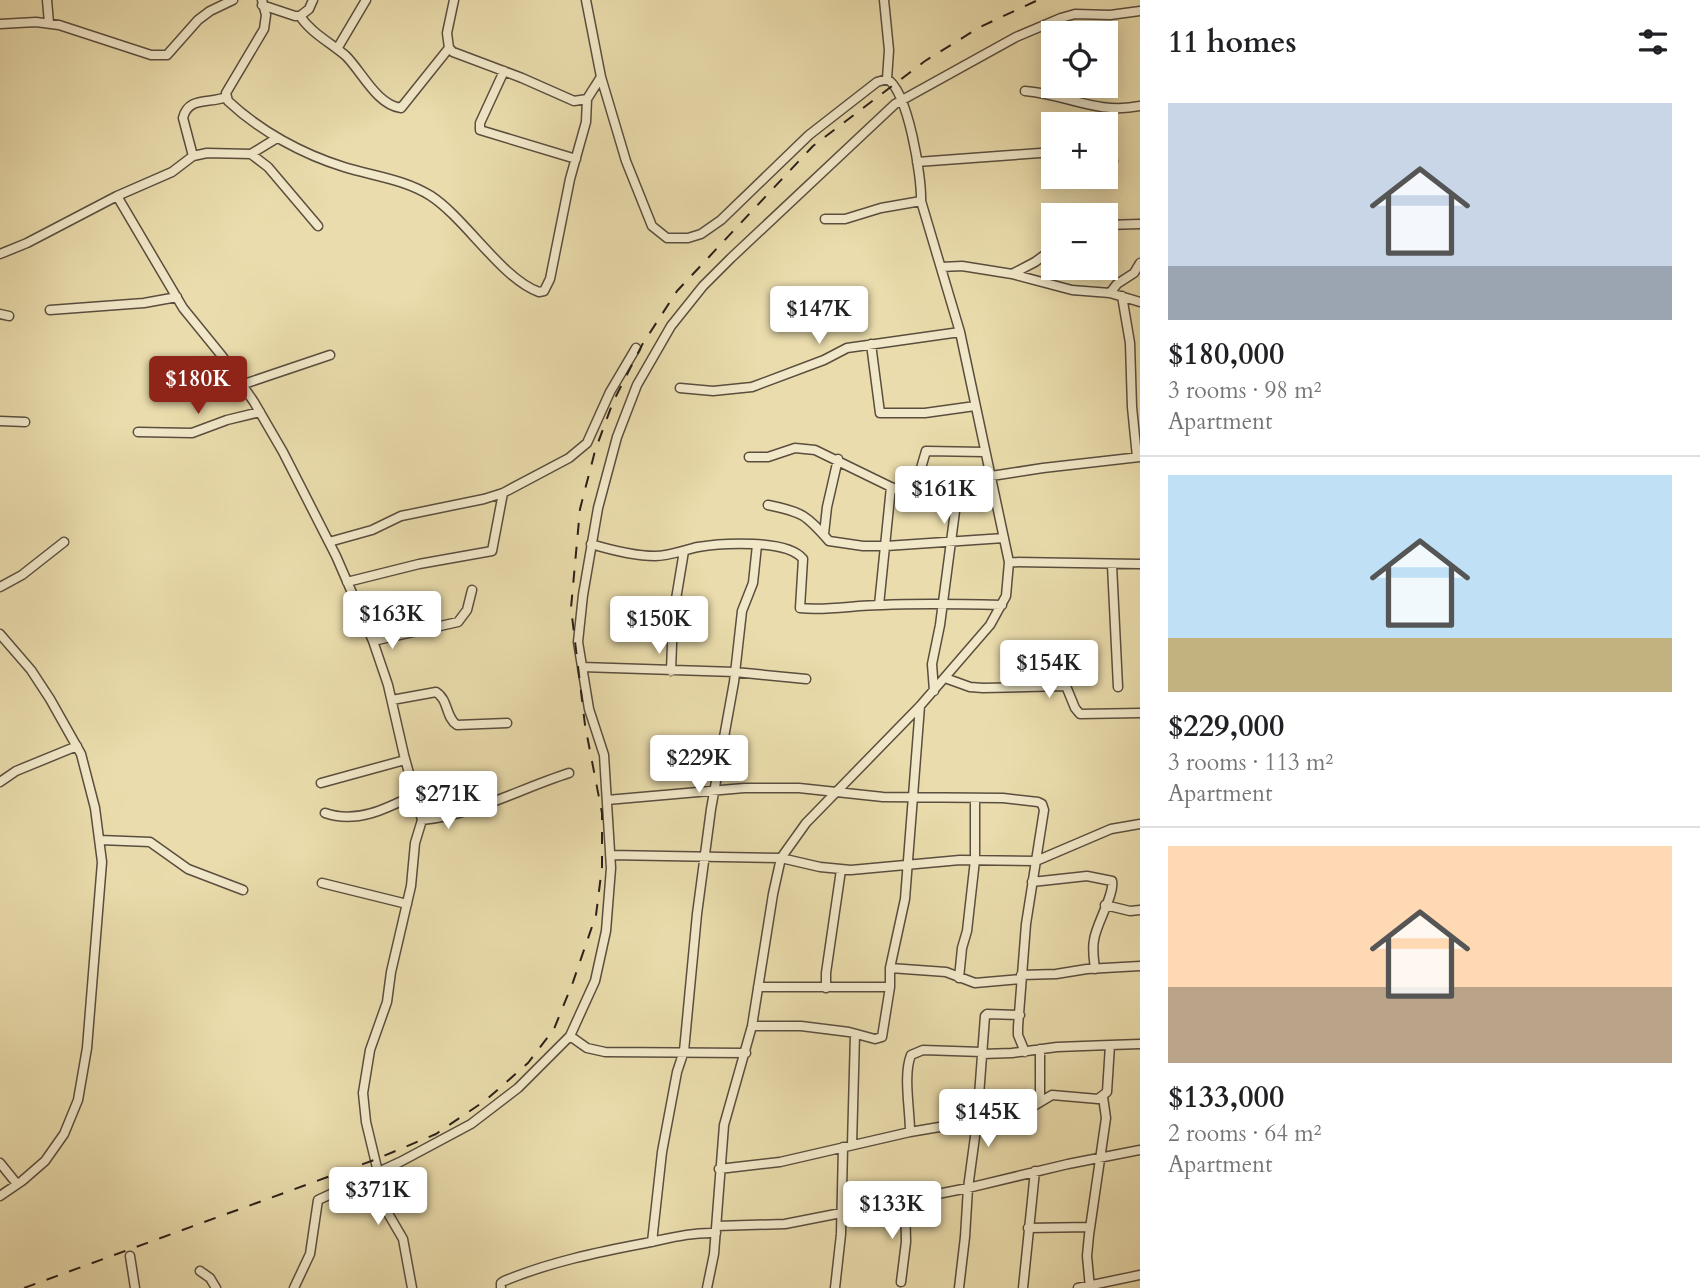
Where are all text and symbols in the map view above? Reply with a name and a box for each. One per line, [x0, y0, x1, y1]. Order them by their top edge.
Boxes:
map controls [1041, 21, 1118, 280]
button: locate [1041, 21, 1118, 98]
text: 11 homes [1168, 22, 1297, 63]
icon: filters [1634, 23, 1672, 61]
button: + [1041, 112, 1118, 189]
icon: home [1357, 148, 1483, 274]
button: − [1041, 203, 1118, 280]
pin: $147K [770, 286, 868, 346]
text: $147K [786, 293, 852, 324]
text: $180,000 [1168, 334, 1284, 375]
pin: $180K [149, 356, 247, 416]
text: $180K [165, 363, 231, 394]
text: 3 rooms · 98 m² [1168, 375, 1321, 406]
text: Apartment [1168, 406, 1272, 437]
pin: $161K [895, 466, 993, 526]
text: $161K [911, 473, 977, 504]
icon: home [1357, 520, 1483, 646]
pin: $163K [343, 592, 441, 651]
pin: $150K [610, 596, 708, 656]
text: $163K [359, 598, 425, 629]
text: $150K [626, 603, 692, 634]
pin: $154K [1000, 640, 1098, 700]
text: $154K [1016, 647, 1082, 678]
text: $229,000 [1168, 706, 1284, 747]
pin: $229K [650, 736, 748, 795]
text: $229K [666, 742, 732, 773]
text: 3 rooms · 113 m² [1168, 747, 1333, 778]
pin: $271K [399, 772, 497, 831]
text: $271K [415, 778, 481, 809]
text: Apartment [1168, 778, 1272, 809]
icon: home [1357, 891, 1483, 1017]
text: $133,000 [1168, 1077, 1284, 1118]
pin: $145K [939, 1090, 1037, 1149]
text: $145K [955, 1096, 1021, 1127]
text: 2 rooms · 64 m² [1168, 1118, 1321, 1149]
text: Apartment [1168, 1149, 1272, 1180]
pin: $371K [329, 1168, 427, 1227]
text: $371K [345, 1174, 411, 1205]
pin: $133K [843, 1182, 941, 1241]
text: $133K [859, 1188, 925, 1219]

